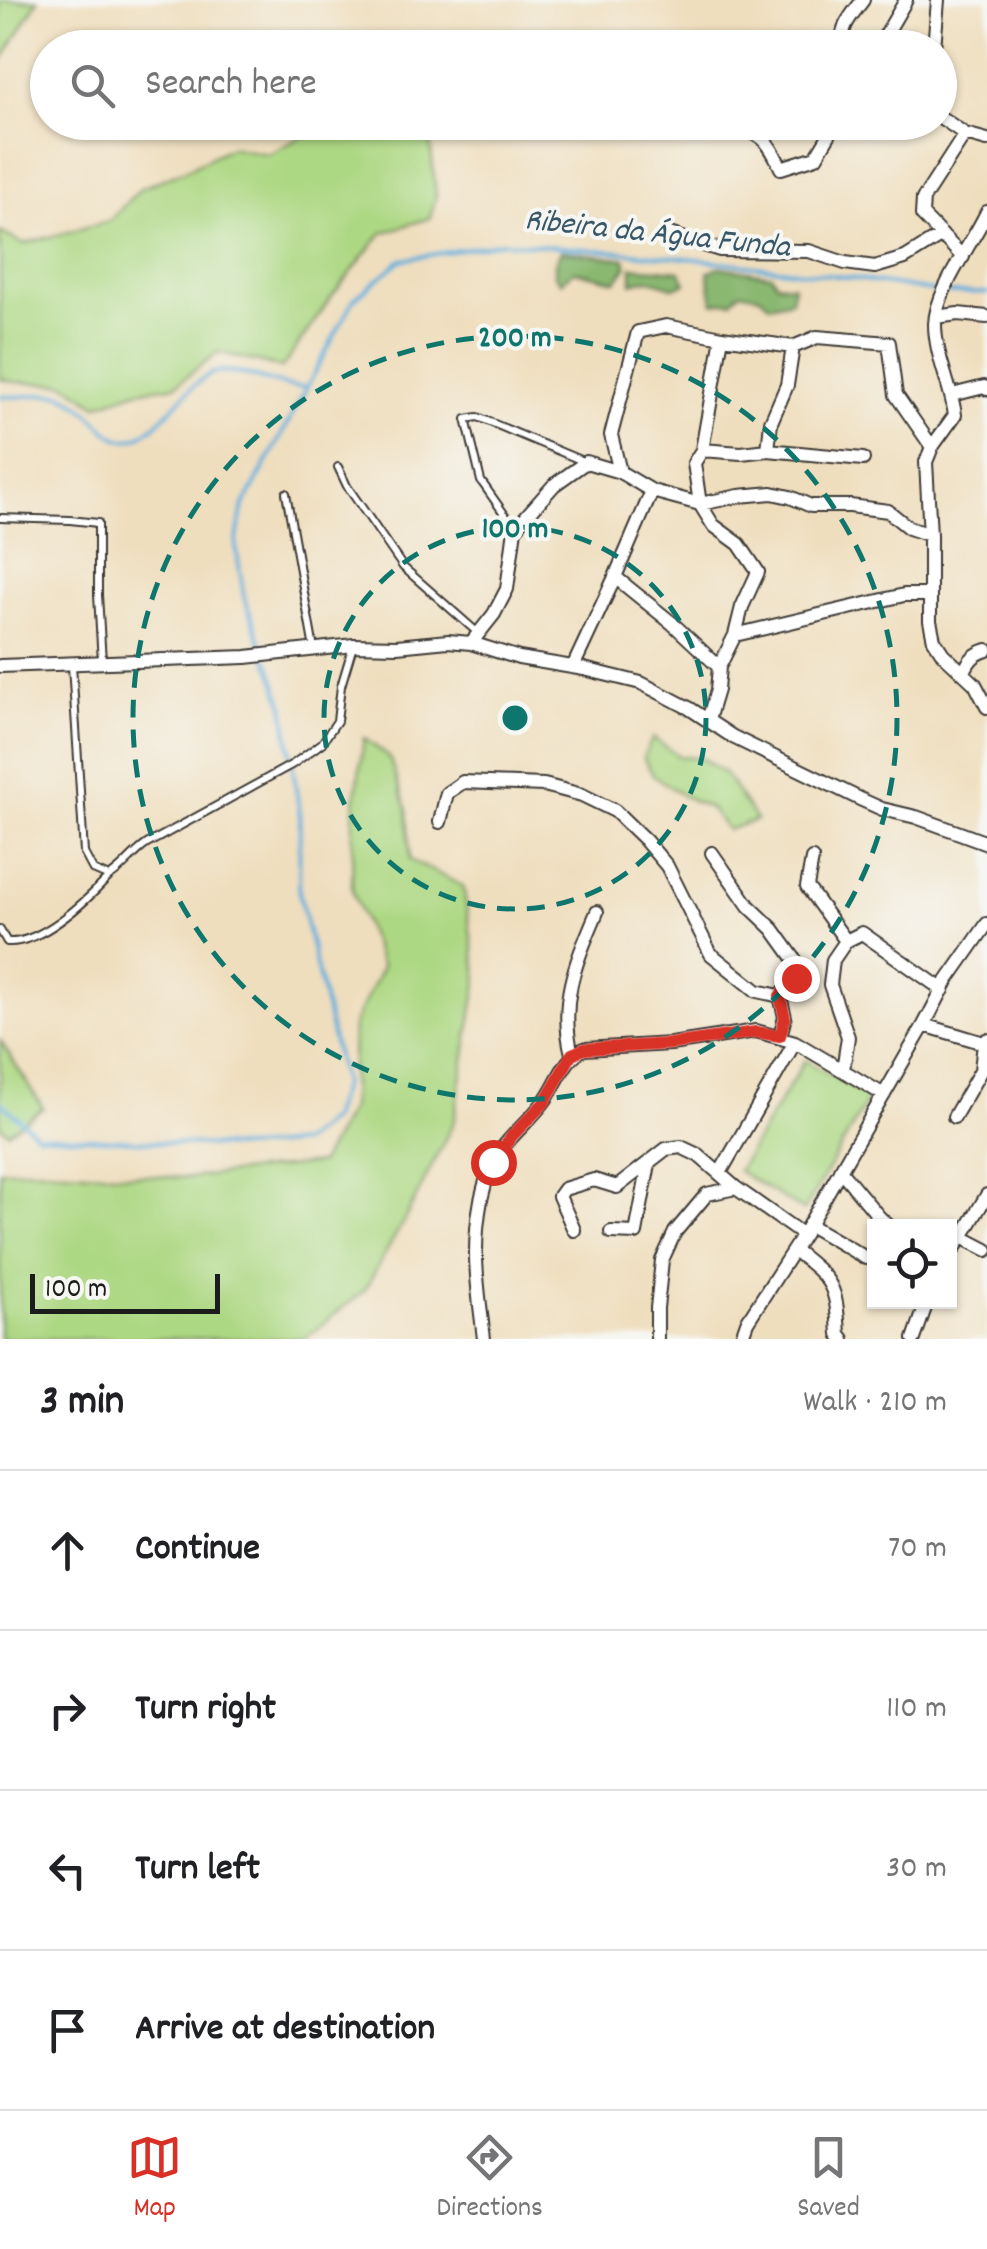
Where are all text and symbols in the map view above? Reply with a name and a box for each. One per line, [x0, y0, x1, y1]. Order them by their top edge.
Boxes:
search box [30, 30, 957, 140]
icon: search [65, 58, 120, 113]
text: Search here [145, 58, 317, 113]
water label: Ribeira da Água Funda [522, 199, 794, 273]
text: 200 m [478, 319, 552, 362]
text: 100 m [482, 510, 548, 553]
centre of rings [497, 700, 533, 736]
route end [774, 956, 820, 1002]
route start [471, 1140, 517, 1186]
map controls [867, 1219, 957, 1309]
button: locate [867, 1219, 957, 1309]
scale bar [30, 1269, 220, 1314]
text: 100 m [45, 1271, 107, 1311]
text: 3 min [40, 1374, 124, 1434]
text: Walk · 210 m [803, 1381, 947, 1427]
icon: ahead [40, 1523, 95, 1578]
text: Continue [135, 1523, 260, 1578]
text: 70 m [888, 1527, 947, 1573]
icon: right [40, 1683, 95, 1738]
text: Turn right [135, 1683, 276, 1738]
text: 110 m [886, 1687, 947, 1733]
icon: left [40, 1843, 95, 1898]
text: Turn left [135, 1843, 260, 1898]
text: 30 m [886, 1847, 947, 1893]
icon: arrive [40, 2003, 95, 2058]
text: Arrive at destination [135, 2003, 435, 2058]
tab: Map [127, 2130, 182, 2230]
tab: Directions [437, 2130, 543, 2230]
tab: Saved [797, 2130, 860, 2230]

